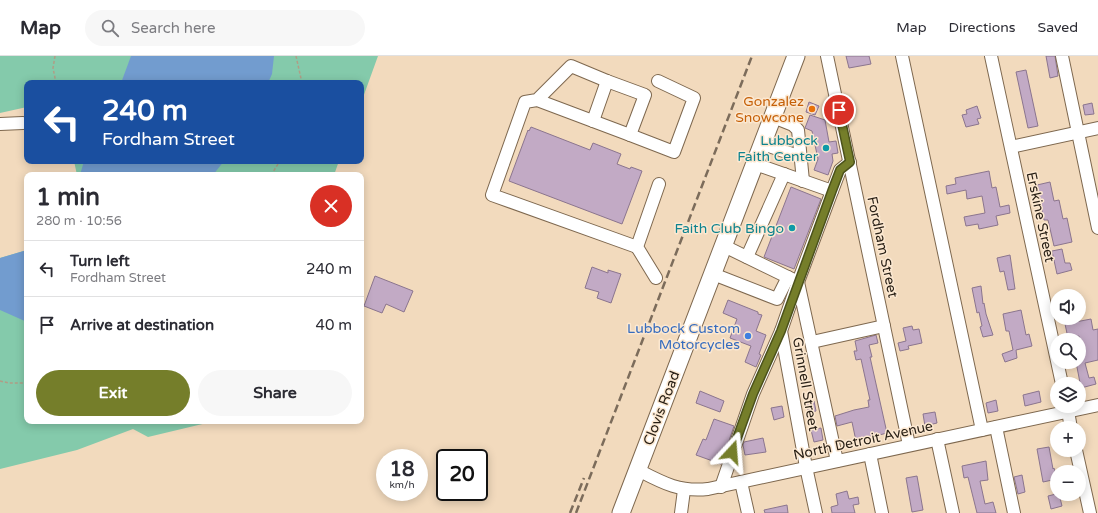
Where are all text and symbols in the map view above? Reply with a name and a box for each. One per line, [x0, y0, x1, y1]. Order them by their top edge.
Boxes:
search box [85, 10, 365, 46]
text: Map [20, 17, 61, 39]
icon: search [99, 17, 121, 39]
text: Search here [131, 19, 215, 37]
text: Map [896, 19, 927, 36]
text: Directions [949, 19, 1016, 36]
text: Saved [1038, 19, 1078, 36]
place label: Gonzalez Snowcone [735, 93, 804, 126]
pin [822, 93, 856, 127]
text: 240 m [102, 94, 188, 128]
icon: left [36, 96, 88, 148]
icon: arrive [828, 99, 850, 121]
marker: Gonzalez Snowcone [807, 104, 817, 114]
text: Fordham Street [102, 128, 235, 150]
place label: Lubbock Faith Center [737, 132, 819, 165]
marker: Lubbock Faith Center [821, 143, 831, 153]
street label: Erskine Street [1023, 170, 1059, 265]
text: 1 min [36, 183, 100, 212]
button: close [310, 185, 352, 227]
street label: Fordham Street [863, 195, 902, 300]
text: 280 m · 10:56 [36, 213, 122, 229]
place label: Faith Club Bingo [675, 220, 784, 237]
marker: Faith Club Bingo [787, 223, 797, 233]
text: Turn left [70, 252, 130, 270]
icon: left [36, 258, 58, 280]
text: 240 m [306, 260, 352, 278]
text: Fordham Street [70, 270, 166, 286]
map controls [1050, 289, 1086, 501]
button: sound [1050, 289, 1086, 325]
icon: arrive [36, 314, 58, 336]
text: Arrive at destination [70, 316, 214, 334]
text: 40 m [315, 316, 352, 334]
place label: Lubbock Custom Motorcycles [627, 320, 740, 353]
marker: Lubbock Custom Motorcycles [743, 331, 753, 341]
button: search [1050, 333, 1086, 369]
street label: Grinnell Street [789, 336, 822, 433]
street label: Clovis Road [640, 369, 683, 448]
button: Exit [36, 370, 190, 416]
button: Share [198, 370, 352, 416]
button: layers [1050, 377, 1086, 413]
street label: North Detroit Avenue [792, 417, 934, 464]
button: + [1050, 421, 1086, 457]
position arrow [711, 431, 753, 473]
speed limit sign: 20 [436, 449, 488, 501]
text: 18 [389, 458, 415, 482]
button: − [1050, 465, 1086, 501]
text: km/h [389, 479, 415, 491]

